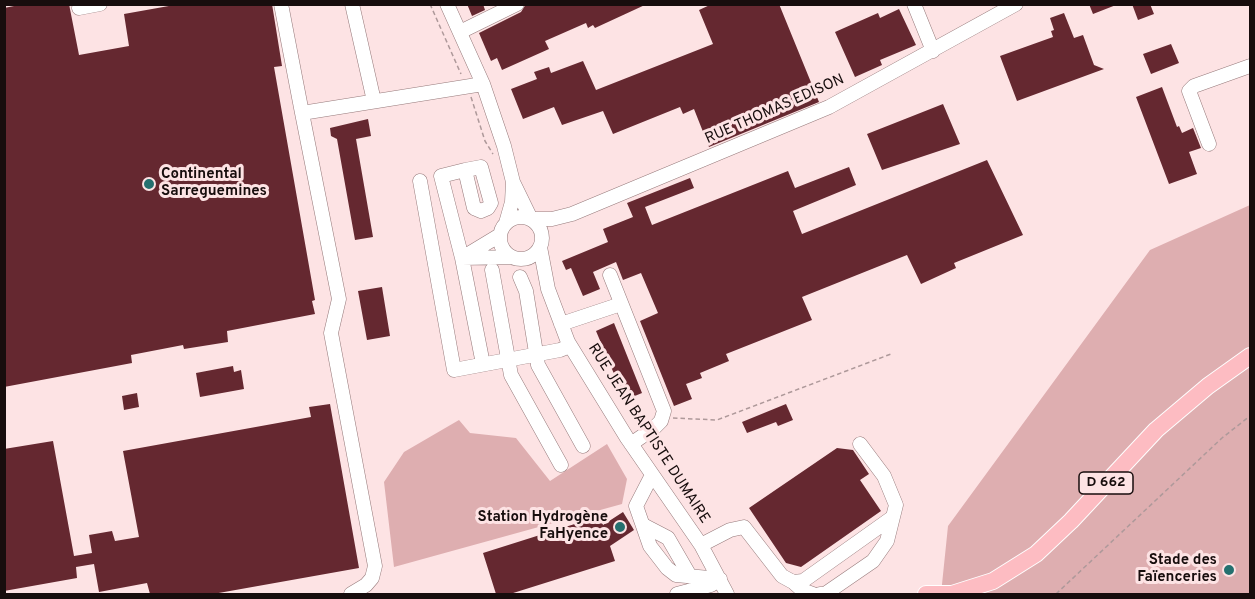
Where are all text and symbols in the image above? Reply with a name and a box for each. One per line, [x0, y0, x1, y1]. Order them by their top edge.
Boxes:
street label: RUE THOMAS EDISON [703, 71, 847, 149]
place label: Continental Sarreguemines [161, 166, 267, 201]
marker: Continental Sarreguemines [142, 177, 156, 191]
street label: RUE JEAN BAPTISTE DUMAIRE [583, 341, 713, 527]
road number: D 662 [1079, 472, 1133, 494]
place label: Station Hydrogène FaHyence [478, 509, 608, 544]
marker: Station Hydrogène FaHyence [613, 520, 627, 534]
place label: Stade des Faïenceries [1137, 552, 1217, 587]
marker: Stade des Faïenceries [1222, 563, 1236, 577]

